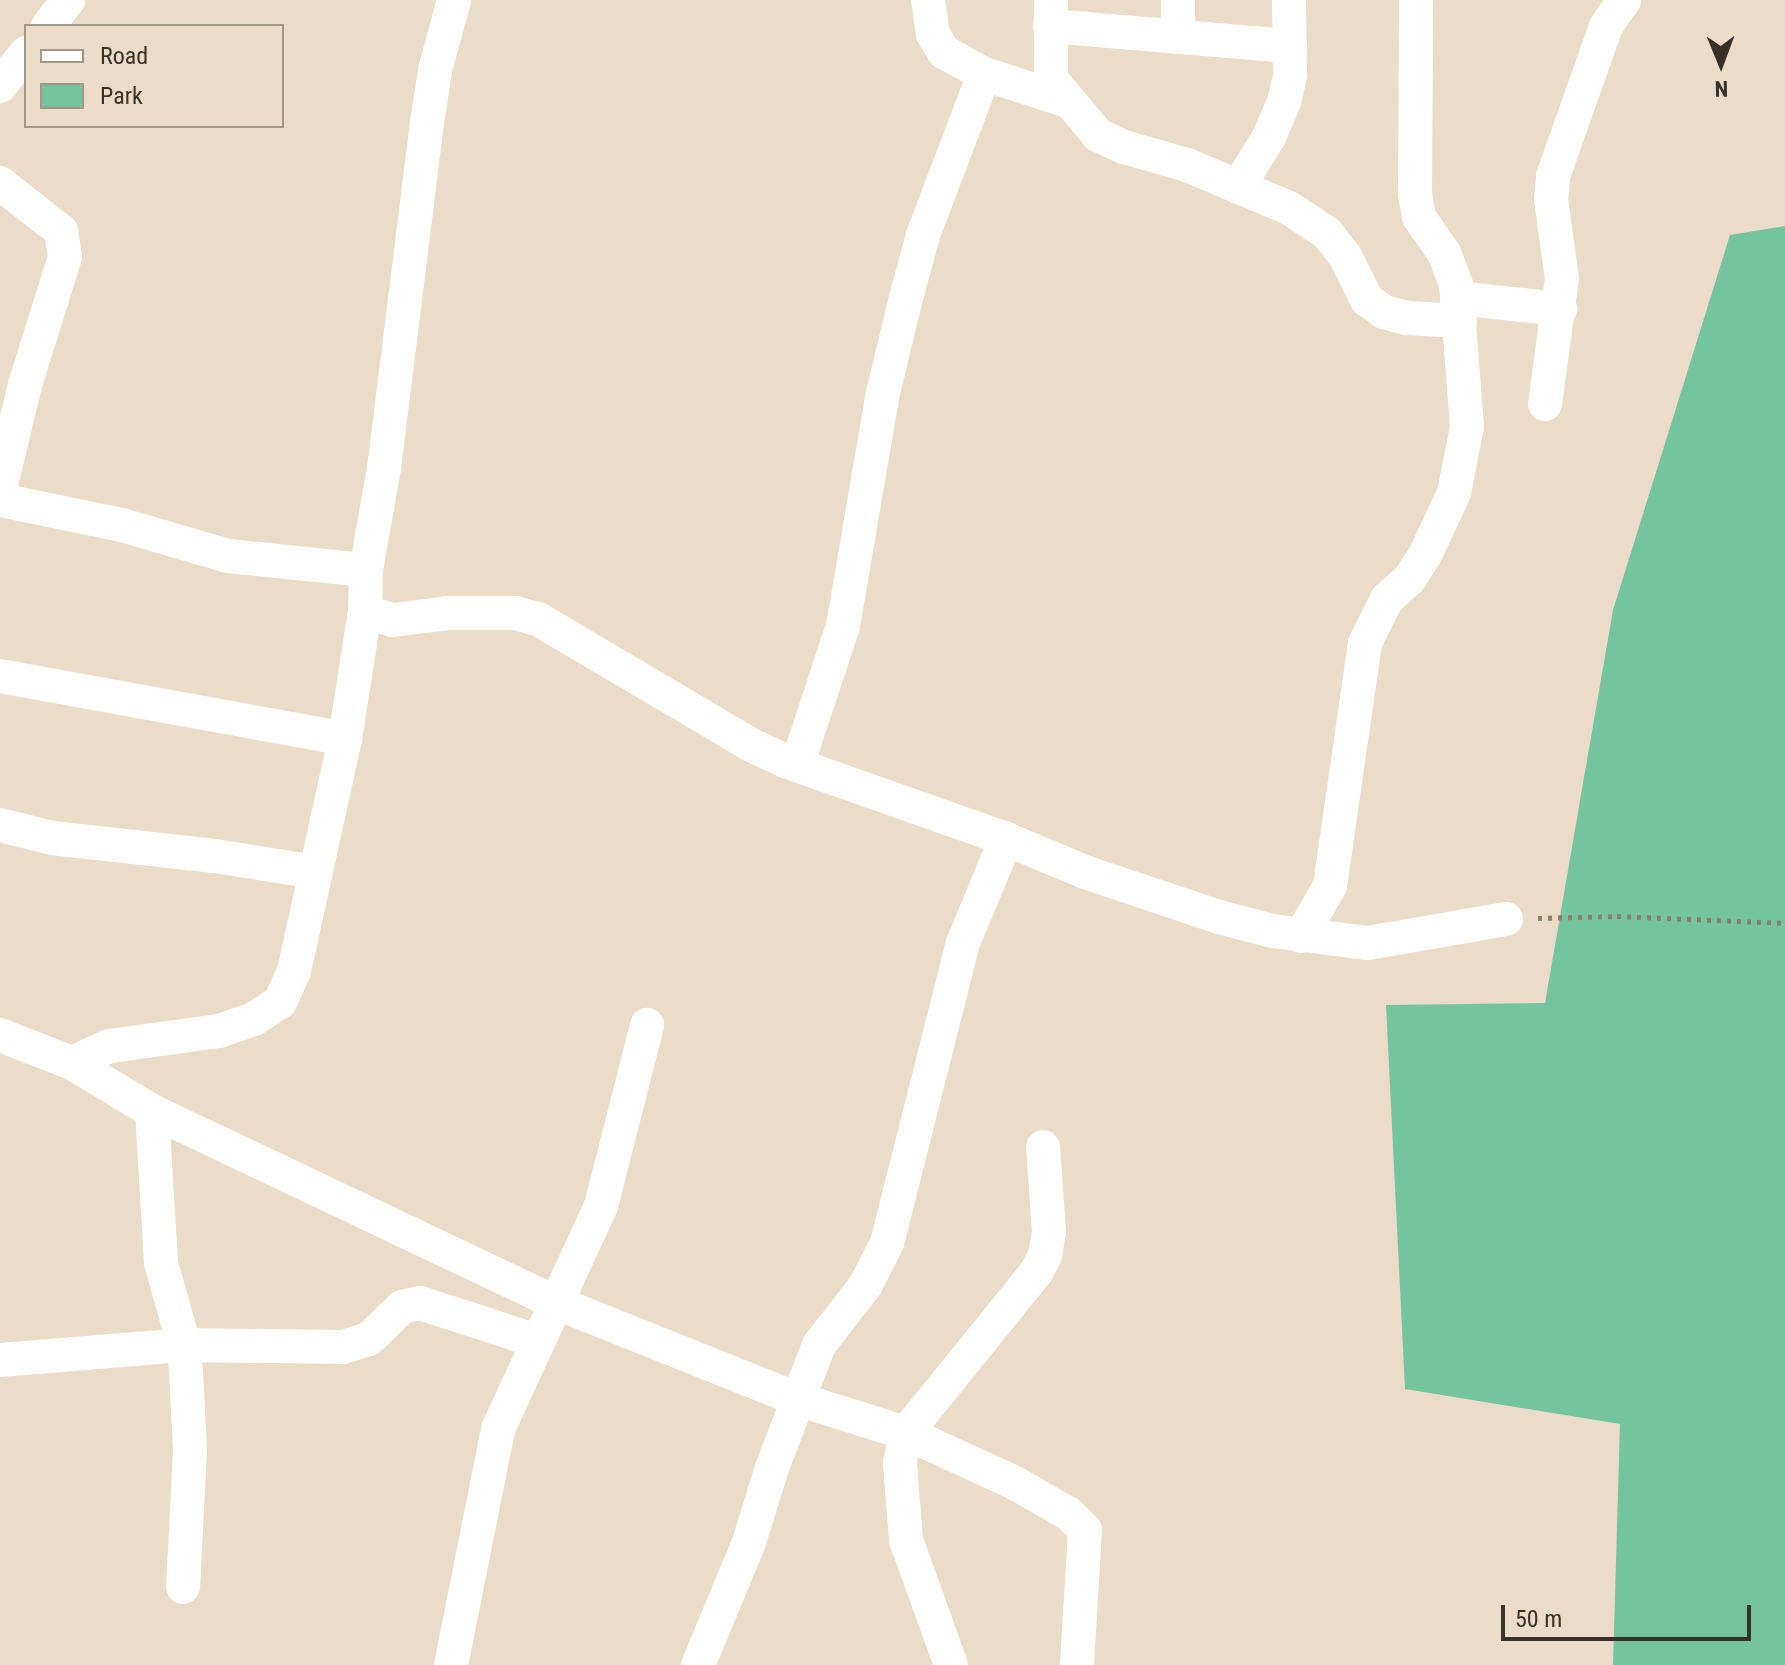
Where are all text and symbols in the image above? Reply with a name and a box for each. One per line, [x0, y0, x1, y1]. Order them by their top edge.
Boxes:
legend [24, 24, 284, 128]
north arrow [1681, 24, 1761, 104]
text: Road [100, 42, 148, 70]
text: N [1714, 76, 1728, 101]
text: Park [100, 82, 143, 110]
scale bar [1505, 1589, 1755, 1639]
text: 50 m [1515, 1605, 1562, 1633]

